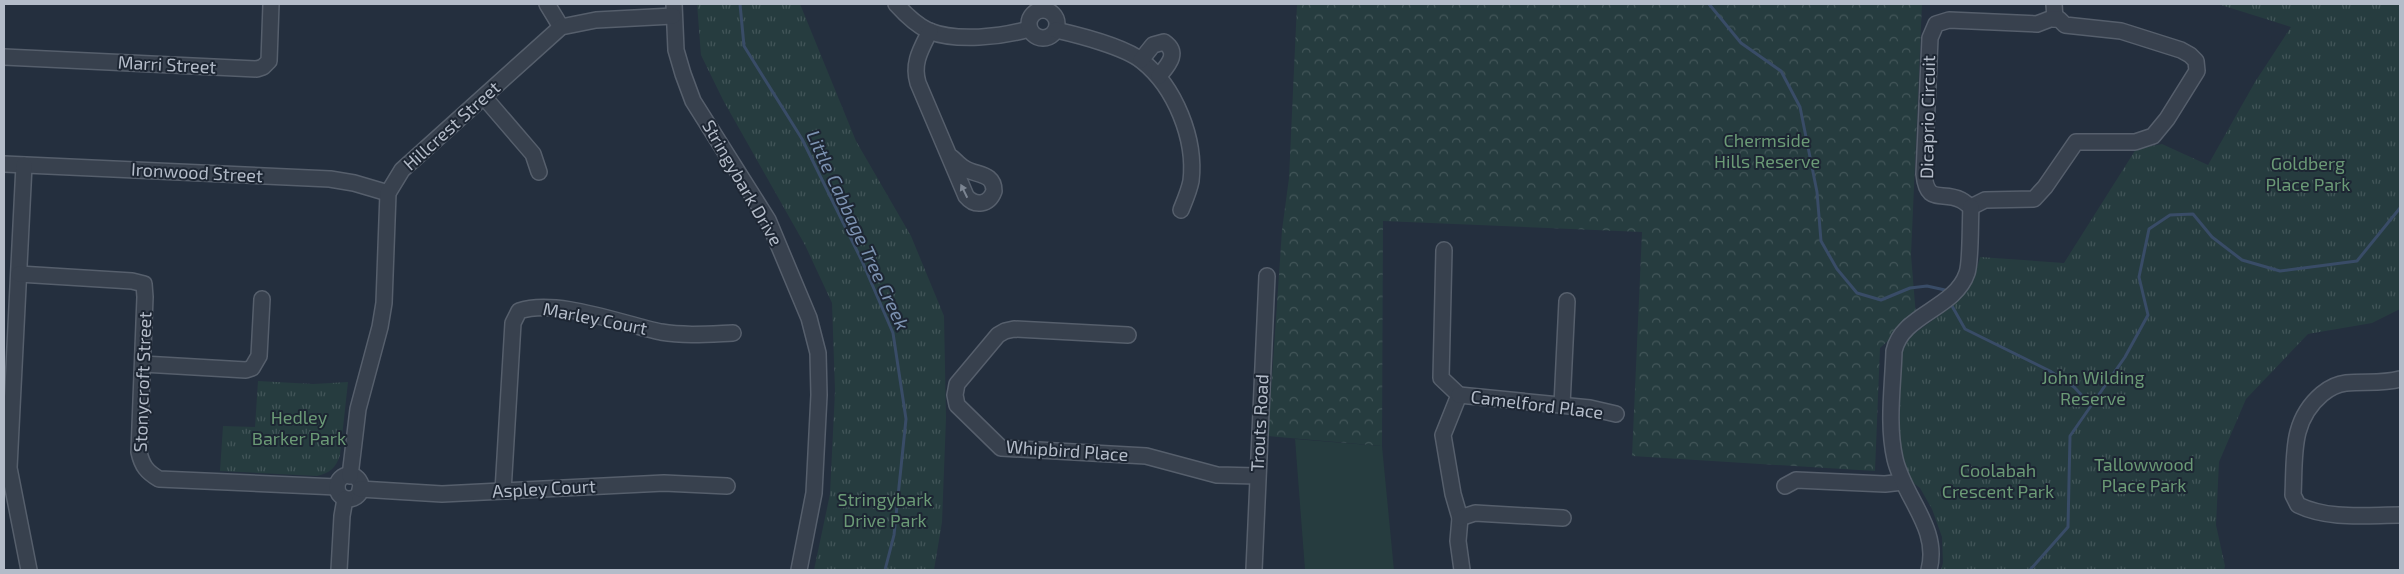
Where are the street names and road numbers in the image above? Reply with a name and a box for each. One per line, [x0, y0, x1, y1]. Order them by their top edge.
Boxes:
street label: Marri Street [117, 50, 217, 78]
street label: Dicaprio Circuit [1915, 55, 1939, 179]
street label: Hillcrest Street [398, 76, 504, 174]
street label: Stringybark Drive [698, 116, 788, 249]
street label: Ironwood Street [131, 158, 264, 186]
street label: Marley Court [541, 297, 649, 339]
street label: Stonycroft Street [129, 311, 155, 453]
street label: Trouts Road [1245, 374, 1273, 472]
street label: Camelford Place [1470, 385, 1605, 423]
street label: Whipbird Place [1005, 435, 1129, 465]
street label: Aspley Court [492, 474, 596, 502]

